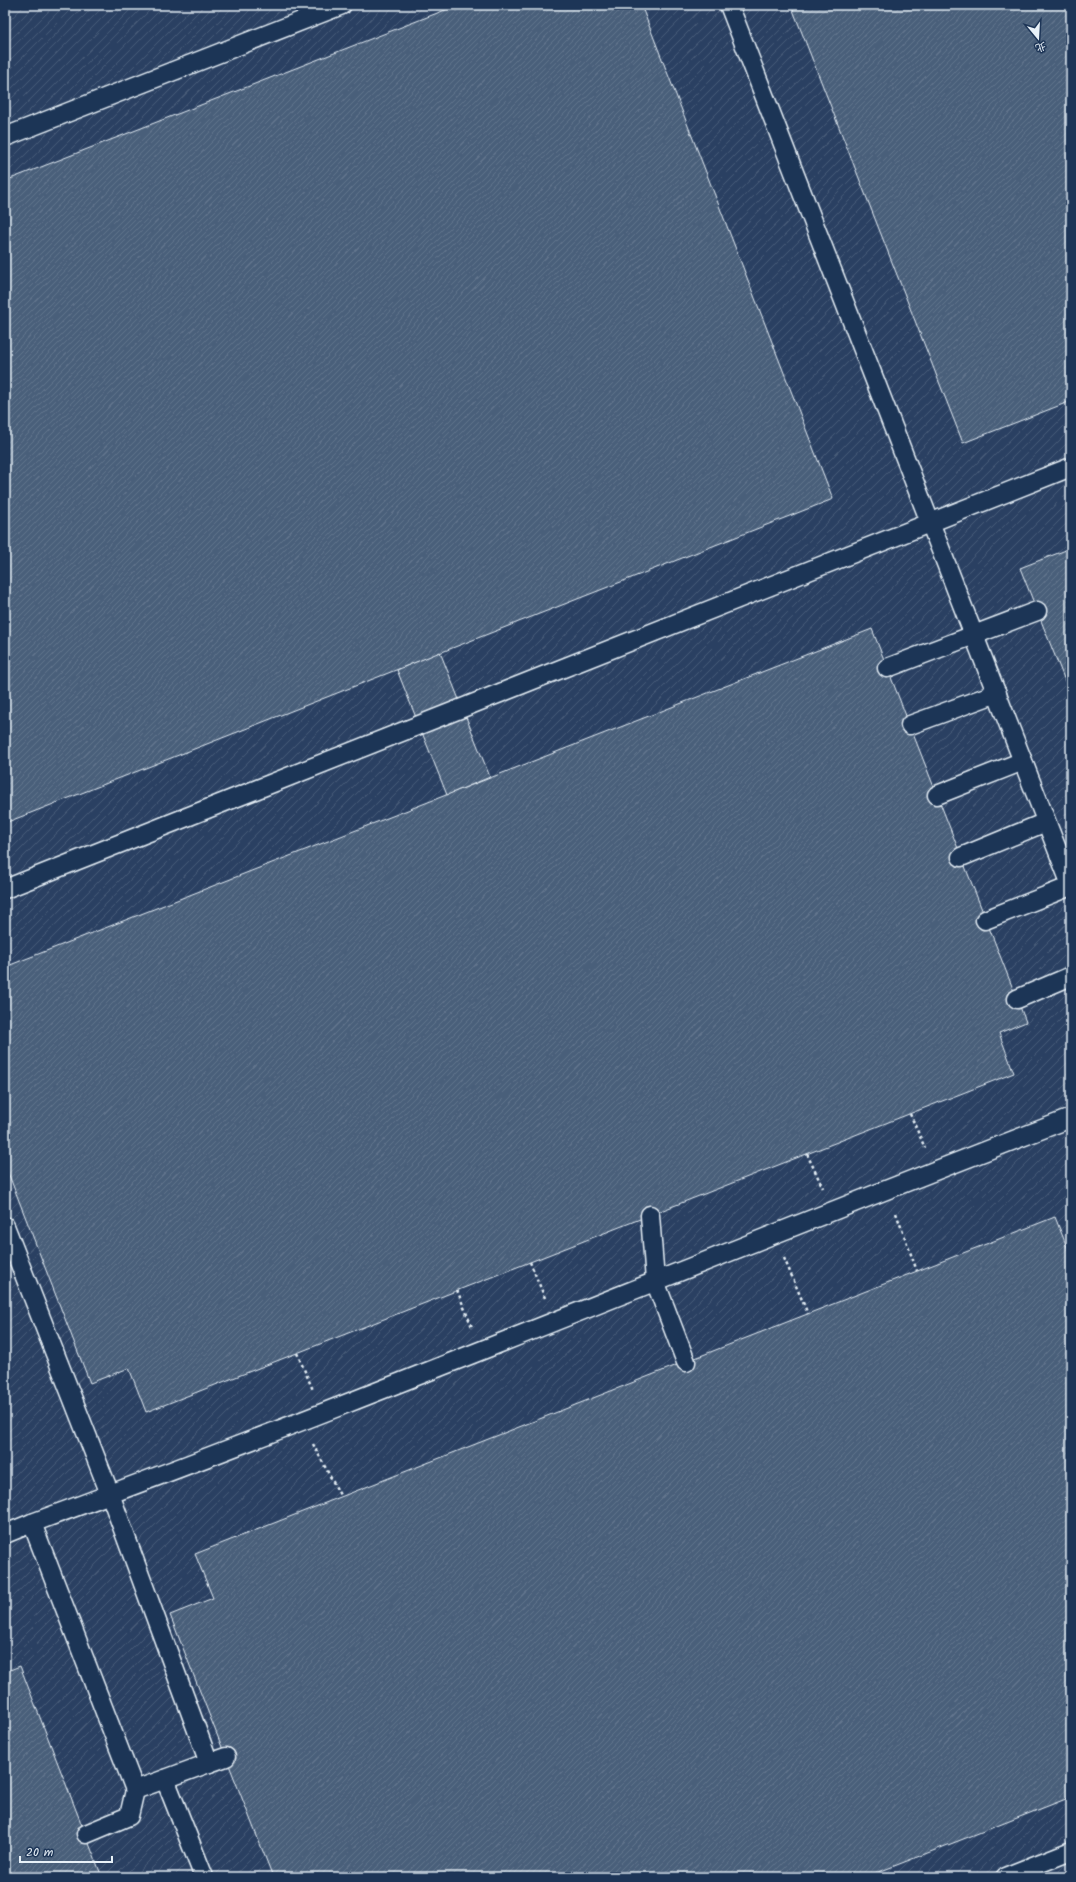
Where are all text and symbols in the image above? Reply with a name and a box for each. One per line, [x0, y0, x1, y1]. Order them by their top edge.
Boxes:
north arrow [1018, 18, 1058, 58]
text: 北 [1033, 36, 1049, 57]
scale bar [20, 1838, 112, 1864]
text: 20 m [26, 1843, 54, 1862]

